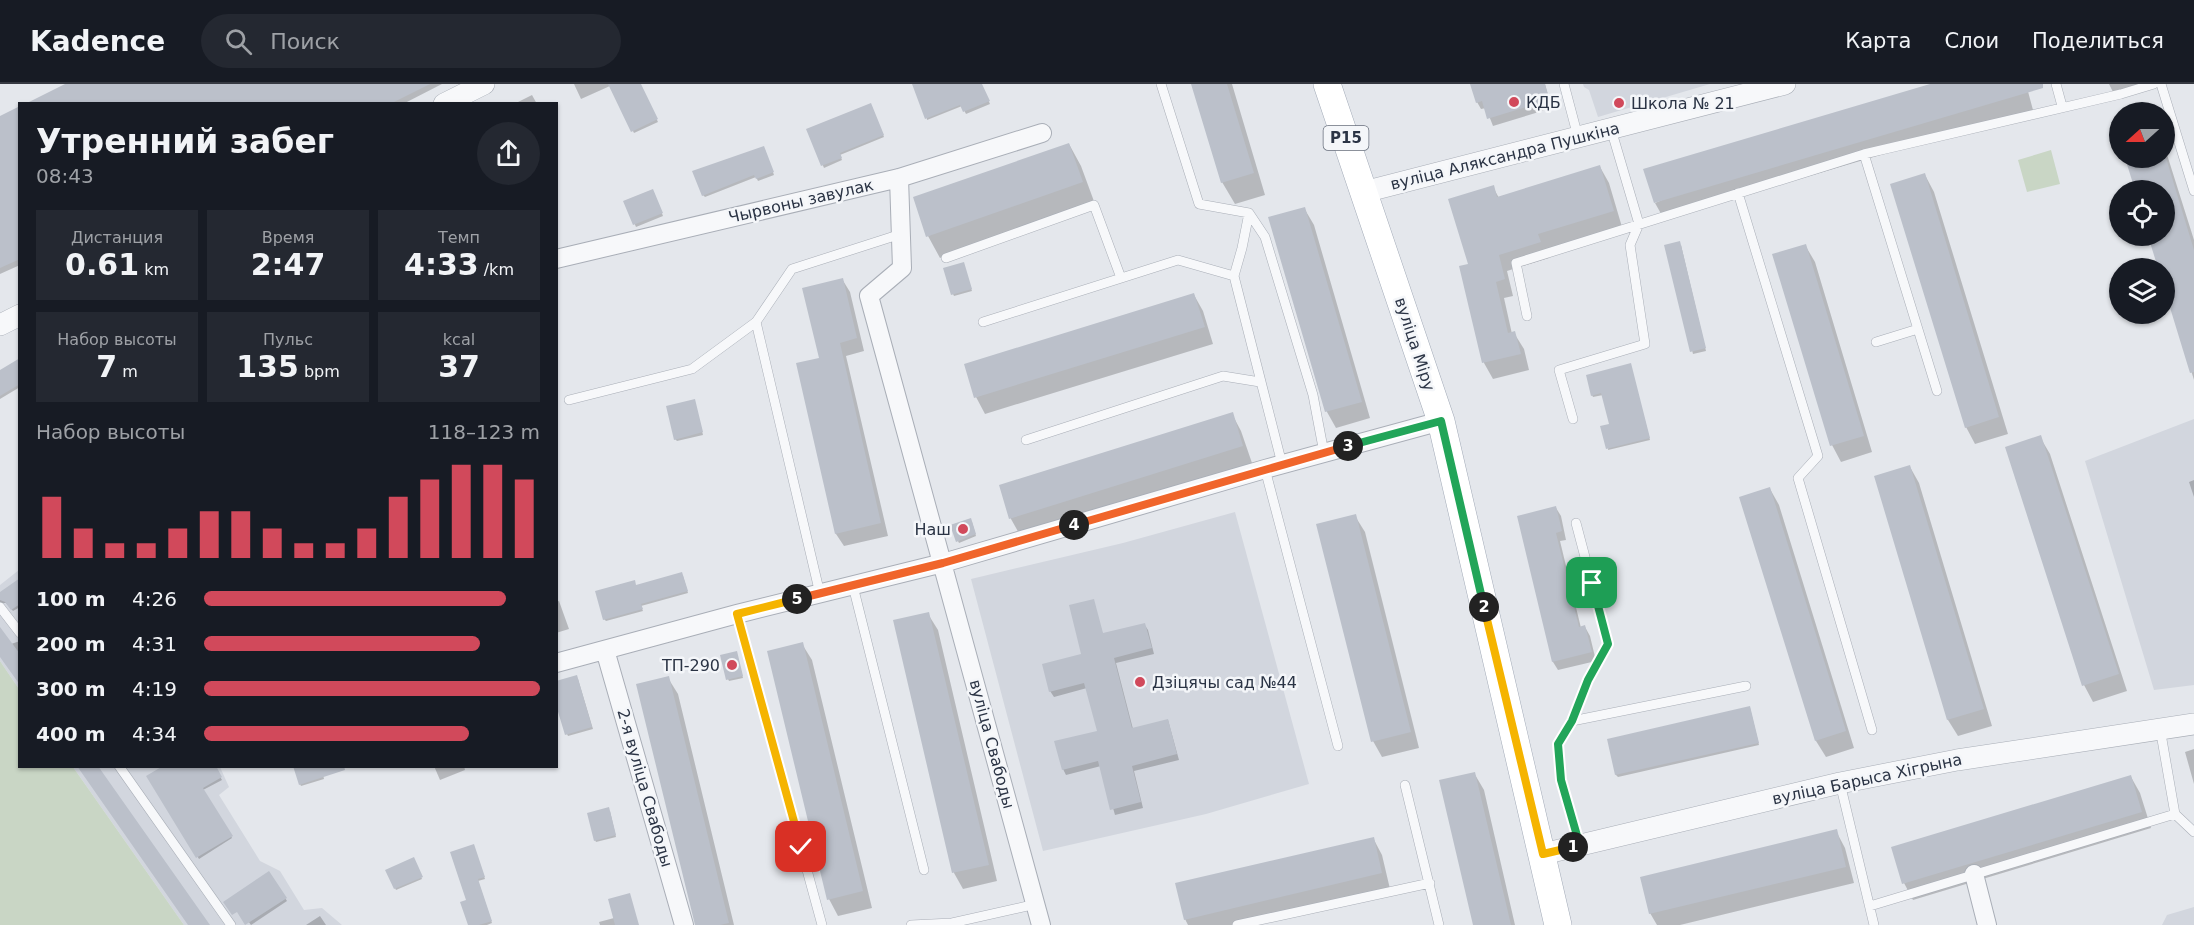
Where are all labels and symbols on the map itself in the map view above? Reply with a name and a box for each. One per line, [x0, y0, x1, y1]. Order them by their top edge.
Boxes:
place label: КДБ [1526, 93, 1561, 112]
place label: Школа № 21 [1631, 94, 1735, 113]
marker: КДБ [1507, 95, 1521, 109]
marker: Школа № 21 [1612, 96, 1626, 110]
north arrow [2109, 102, 2175, 168]
street label: вуліца Аляксандра Пушкіна [1388, 118, 1622, 194]
road number: Р15 [1324, 126, 1368, 150]
street label: Чырвоны завулак [727, 175, 876, 227]
street label: вуліца Міру [1391, 295, 1439, 393]
pin: 3 [1333, 431, 1363, 461]
pin: 4 [1059, 510, 1089, 540]
place label: Наш [915, 520, 951, 539]
marker: Наш [956, 522, 970, 536]
pin [1566, 557, 1617, 608]
pin: 5 [782, 584, 812, 614]
pin: 2 [1469, 592, 1499, 622]
place label: ТП-290 [661, 656, 720, 675]
marker: ТП-290 [725, 658, 739, 672]
place label: Дзіцячы сад №44 [1152, 673, 1297, 692]
marker: Дзіцячы сад №44 [1133, 675, 1147, 689]
street label: вуліца Свабоды [966, 677, 1018, 811]
street label: 2-я вуліца Свабоды [613, 707, 677, 869]
street label: вуліца Барыса Хігрына [1770, 750, 1964, 808]
pin [775, 821, 826, 872]
pin: 1 [1558, 832, 1588, 862]

